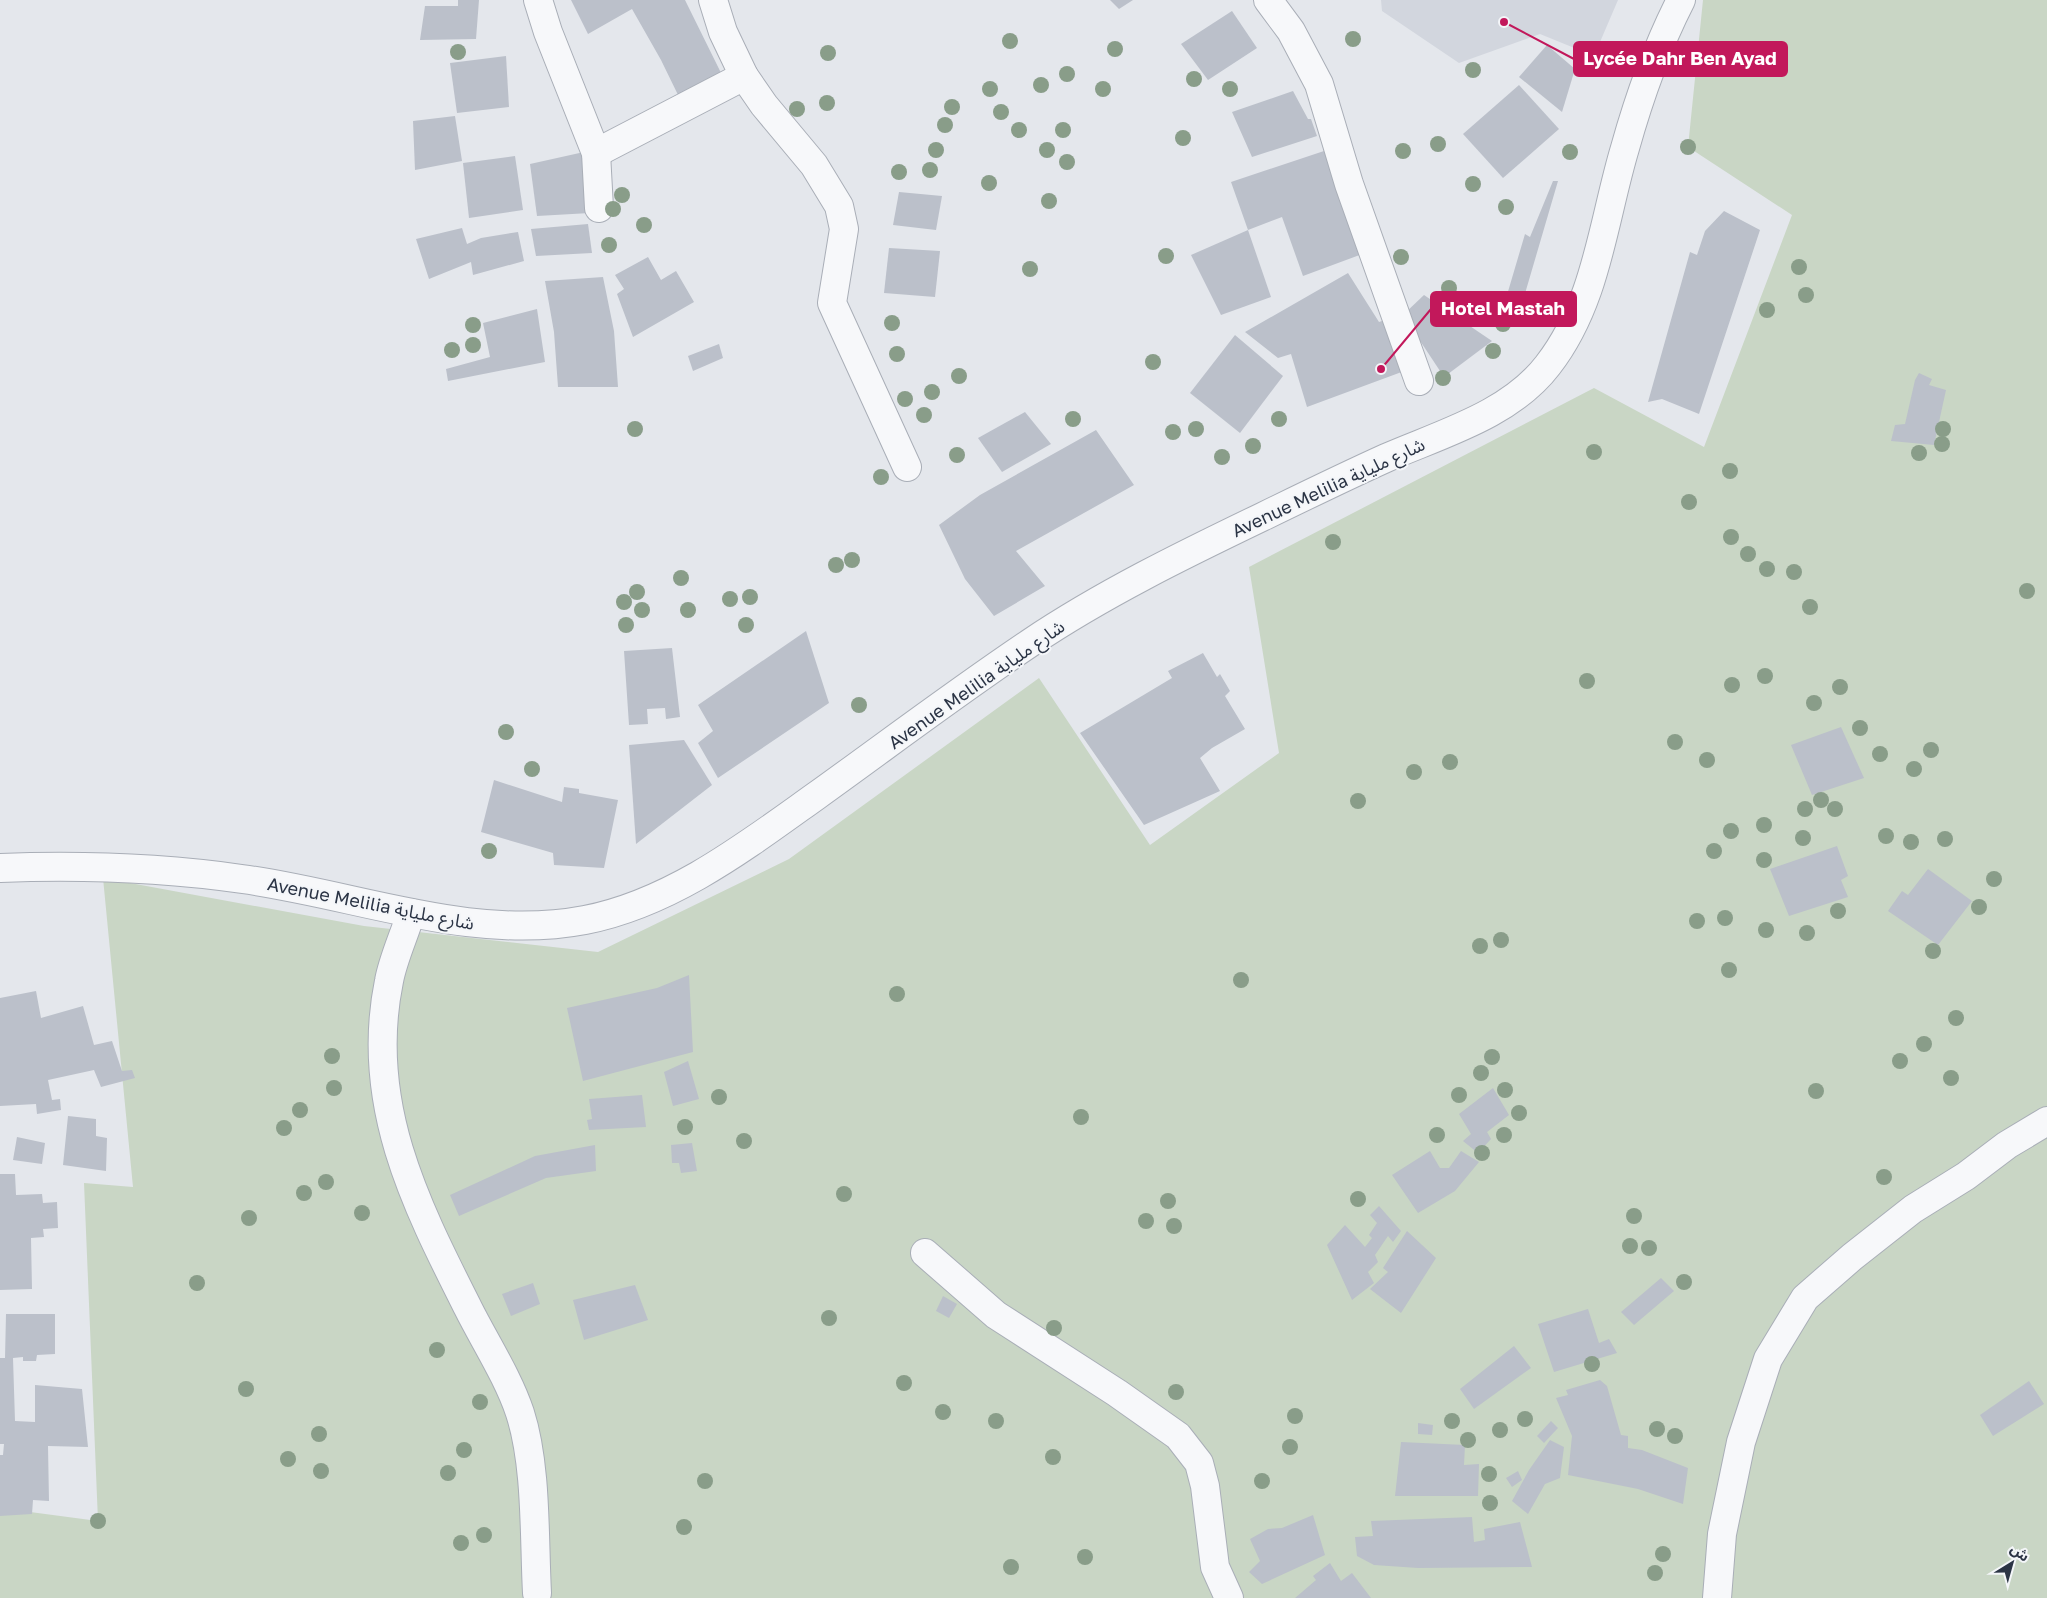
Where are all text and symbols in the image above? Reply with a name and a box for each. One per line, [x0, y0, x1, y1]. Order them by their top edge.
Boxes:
callout: Lycée Dahr Ben Ayad [1574, 42, 1787, 76]
text: Lycée Dahr Ben Ayad [1583, 46, 1777, 69]
callout: Hotel Mastah [1431, 292, 1576, 326]
text: Hotel Mastah [1441, 296, 1565, 319]
street label: Avenue Melilia شارع ملياية [1228, 433, 1430, 545]
street label: Avenue Melilia شارع ملياية [884, 615, 1071, 757]
street label: Avenue Melilia شارع ملياية [265, 872, 476, 938]
north arrow [1987, 1538, 2037, 1588]
text: ش [2007, 1540, 2033, 1565]

